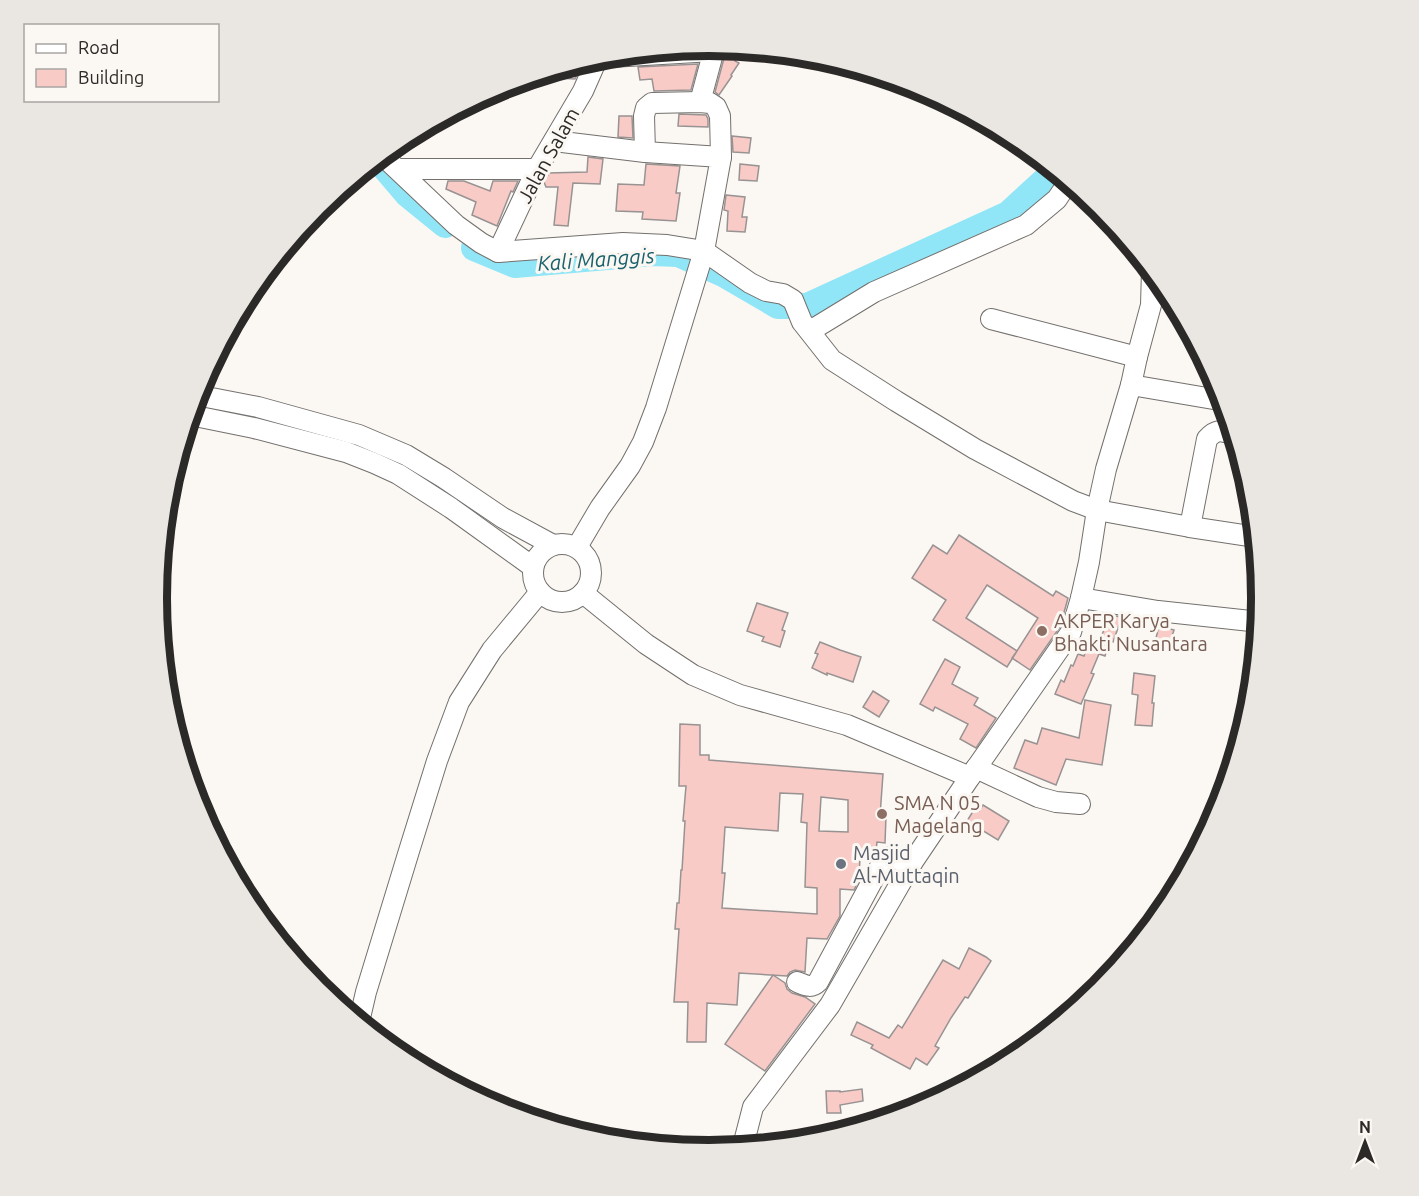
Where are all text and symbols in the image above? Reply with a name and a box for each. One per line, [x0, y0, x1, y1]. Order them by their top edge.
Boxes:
legend [24, 24, 219, 102]
text: Road [78, 37, 120, 57]
text: Building [78, 67, 144, 87]
street label: Jalan Salam [512, 103, 584, 207]
water label: Kali Manggis [537, 243, 655, 275]
place label: AKPER Karya Bhakti Nusantara [1054, 609, 1208, 655]
marker: AKPER Karya Bhakti Nusantara [1035, 624, 1049, 638]
place label: SMA N 05 Magelang [894, 791, 983, 837]
marker: SMA N 05 Magelang [875, 807, 889, 821]
place label: Masjid Al-Muttaqin [853, 841, 960, 887]
marker: Masjid Al-Muttaqin [834, 857, 848, 871]
north arrow [1335, 1112, 1395, 1172]
text: N [1359, 1118, 1371, 1136]

